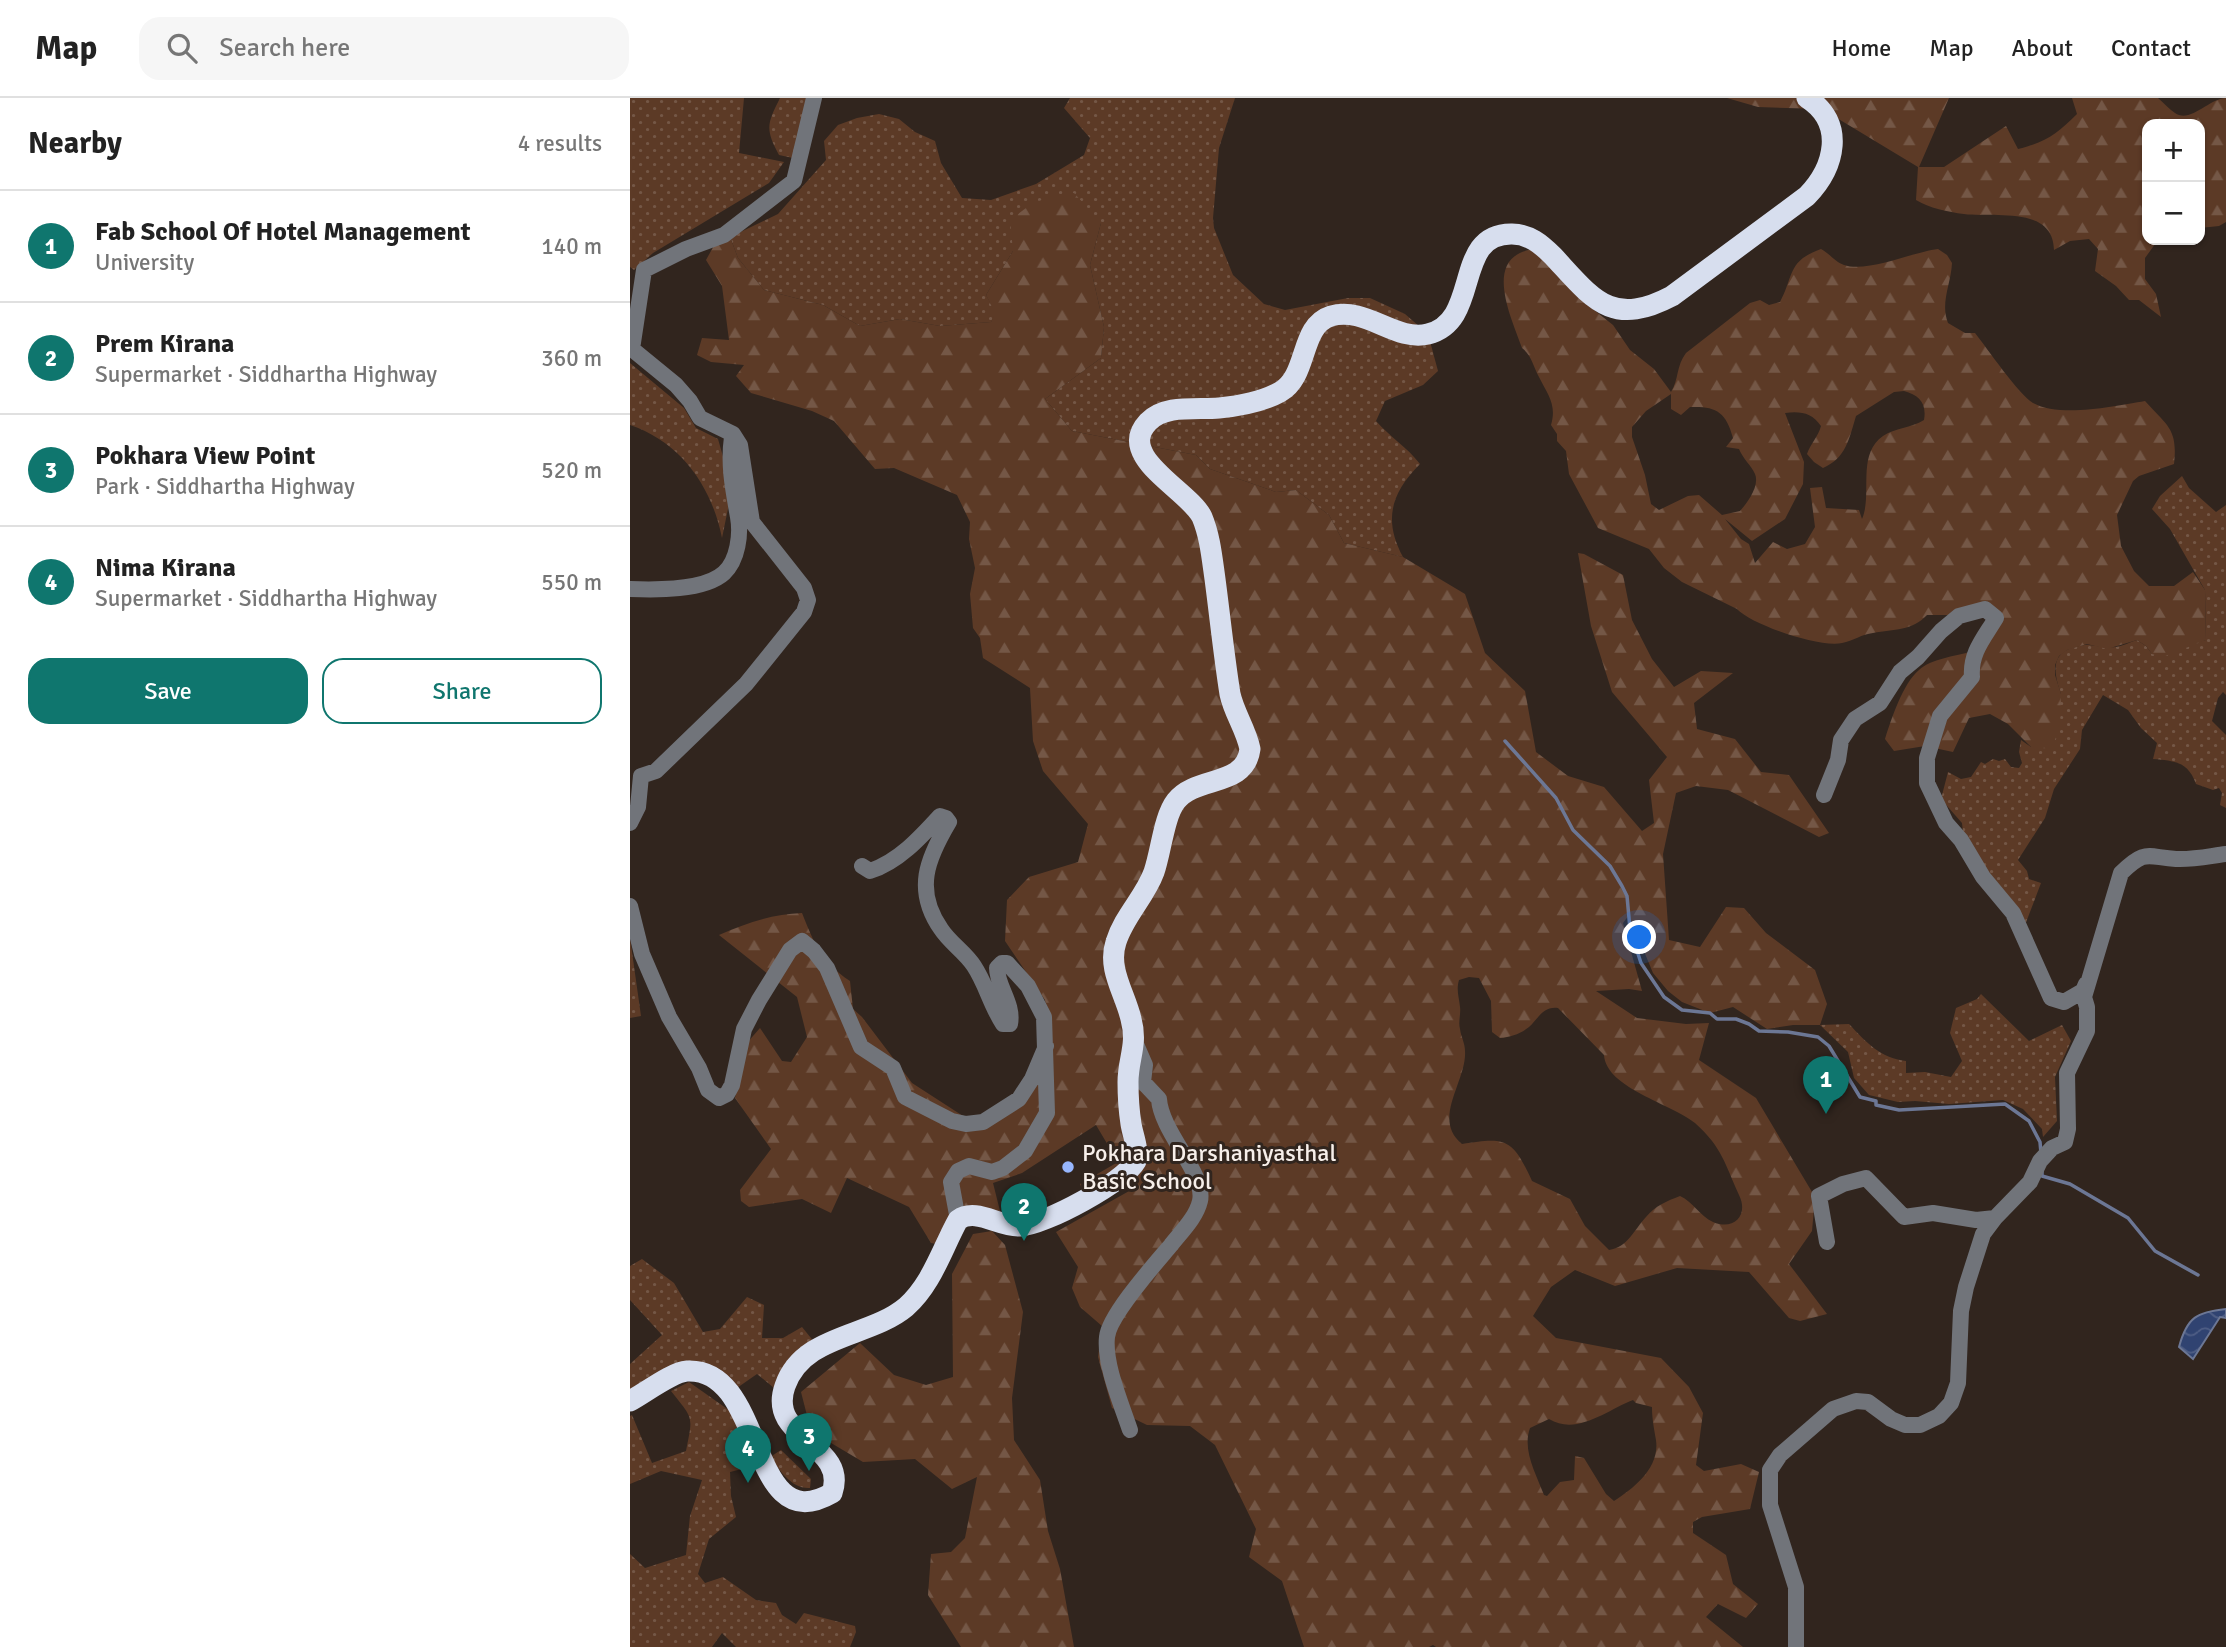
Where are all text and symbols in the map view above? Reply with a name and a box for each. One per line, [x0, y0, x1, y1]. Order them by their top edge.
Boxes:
search box [139, 17, 629, 80]
text: Map [35, 28, 97, 69]
icon: search [163, 29, 201, 67]
text: Search here [219, 32, 350, 64]
text: Home [1831, 33, 1891, 63]
text: Map [1929, 33, 1974, 63]
text: About [2012, 33, 2073, 63]
text: Contact [2111, 33, 2191, 63]
map controls [2142, 119, 2205, 245]
button: + [2142, 119, 2205, 182]
text: Nearby [28, 125, 122, 162]
text: 4 results [518, 129, 602, 158]
button: − [2142, 182, 2205, 245]
text: Fab School Of Hotel Management [95, 216, 470, 248]
text: 1 [45, 232, 57, 261]
text: 140 m [541, 232, 602, 261]
text: University [95, 248, 194, 277]
text: Prem Kirana [95, 328, 234, 360]
text: 2 [45, 344, 57, 373]
text: 360 m [541, 344, 602, 373]
text: Supermarket · Siddhartha Highway [95, 360, 437, 389]
text: Pokhara View Point [95, 440, 315, 472]
text: 3 [45, 456, 57, 485]
text: 520 m [541, 456, 602, 485]
text: Park · Siddhartha Highway [95, 472, 355, 501]
text: Nima Kirana [95, 552, 236, 584]
text: 4 [45, 568, 57, 597]
text: 550 m [541, 568, 602, 597]
text: Supermarket · Siddhartha Highway [95, 584, 437, 613]
button: Save [28, 658, 308, 724]
button: Share [322, 658, 602, 724]
your location [1622, 920, 1656, 954]
pin: 1 [1803, 1056, 1849, 1114]
place label: Pokhara Darshaniyasthal Basic School [1082, 1138, 1337, 1196]
marker: Pokhara Darshaniyasthal Basic School [1060, 1159, 1076, 1175]
pin: 2 [1001, 1183, 1047, 1241]
pin: 3 [786, 1413, 832, 1471]
pin: 4 [725, 1425, 771, 1483]

